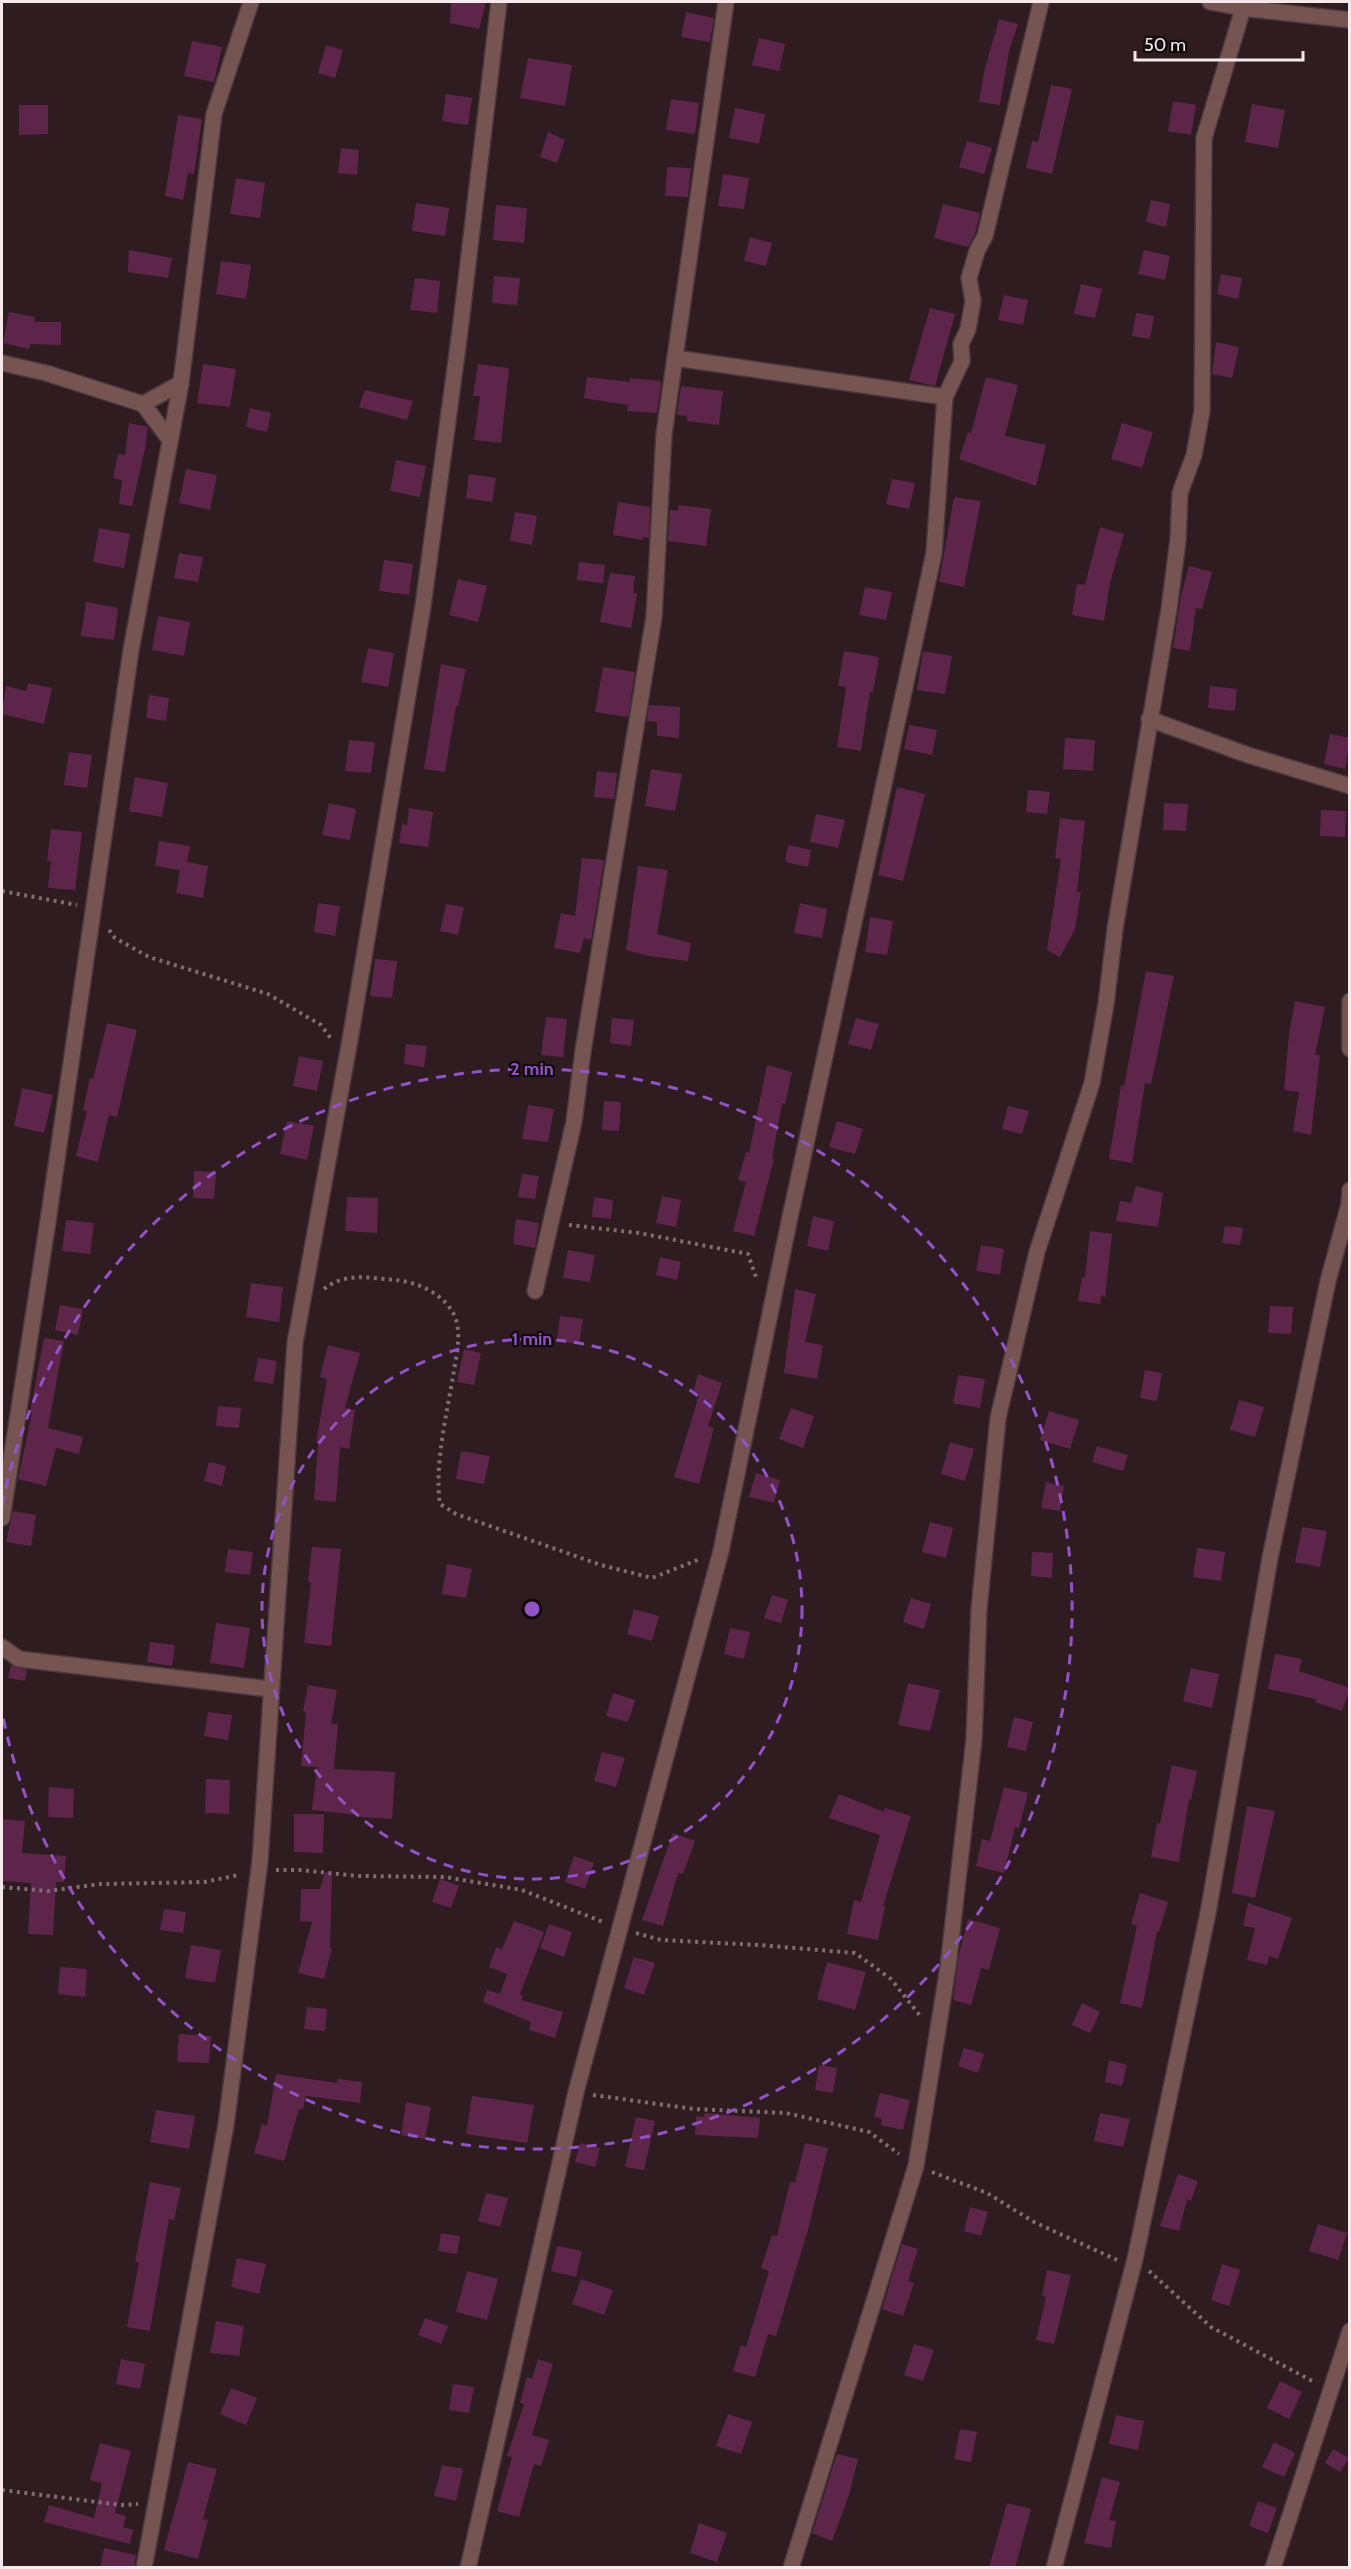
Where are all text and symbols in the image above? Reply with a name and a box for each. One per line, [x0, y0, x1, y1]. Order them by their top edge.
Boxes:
scale bar [1135, 24, 1303, 62]
text: 50 m [1144, 34, 1186, 56]
text: 2 min [510, 1058, 554, 1080]
text: 1 min [512, 1328, 552, 1350]
centre of rings [522, 1599, 542, 1619]

